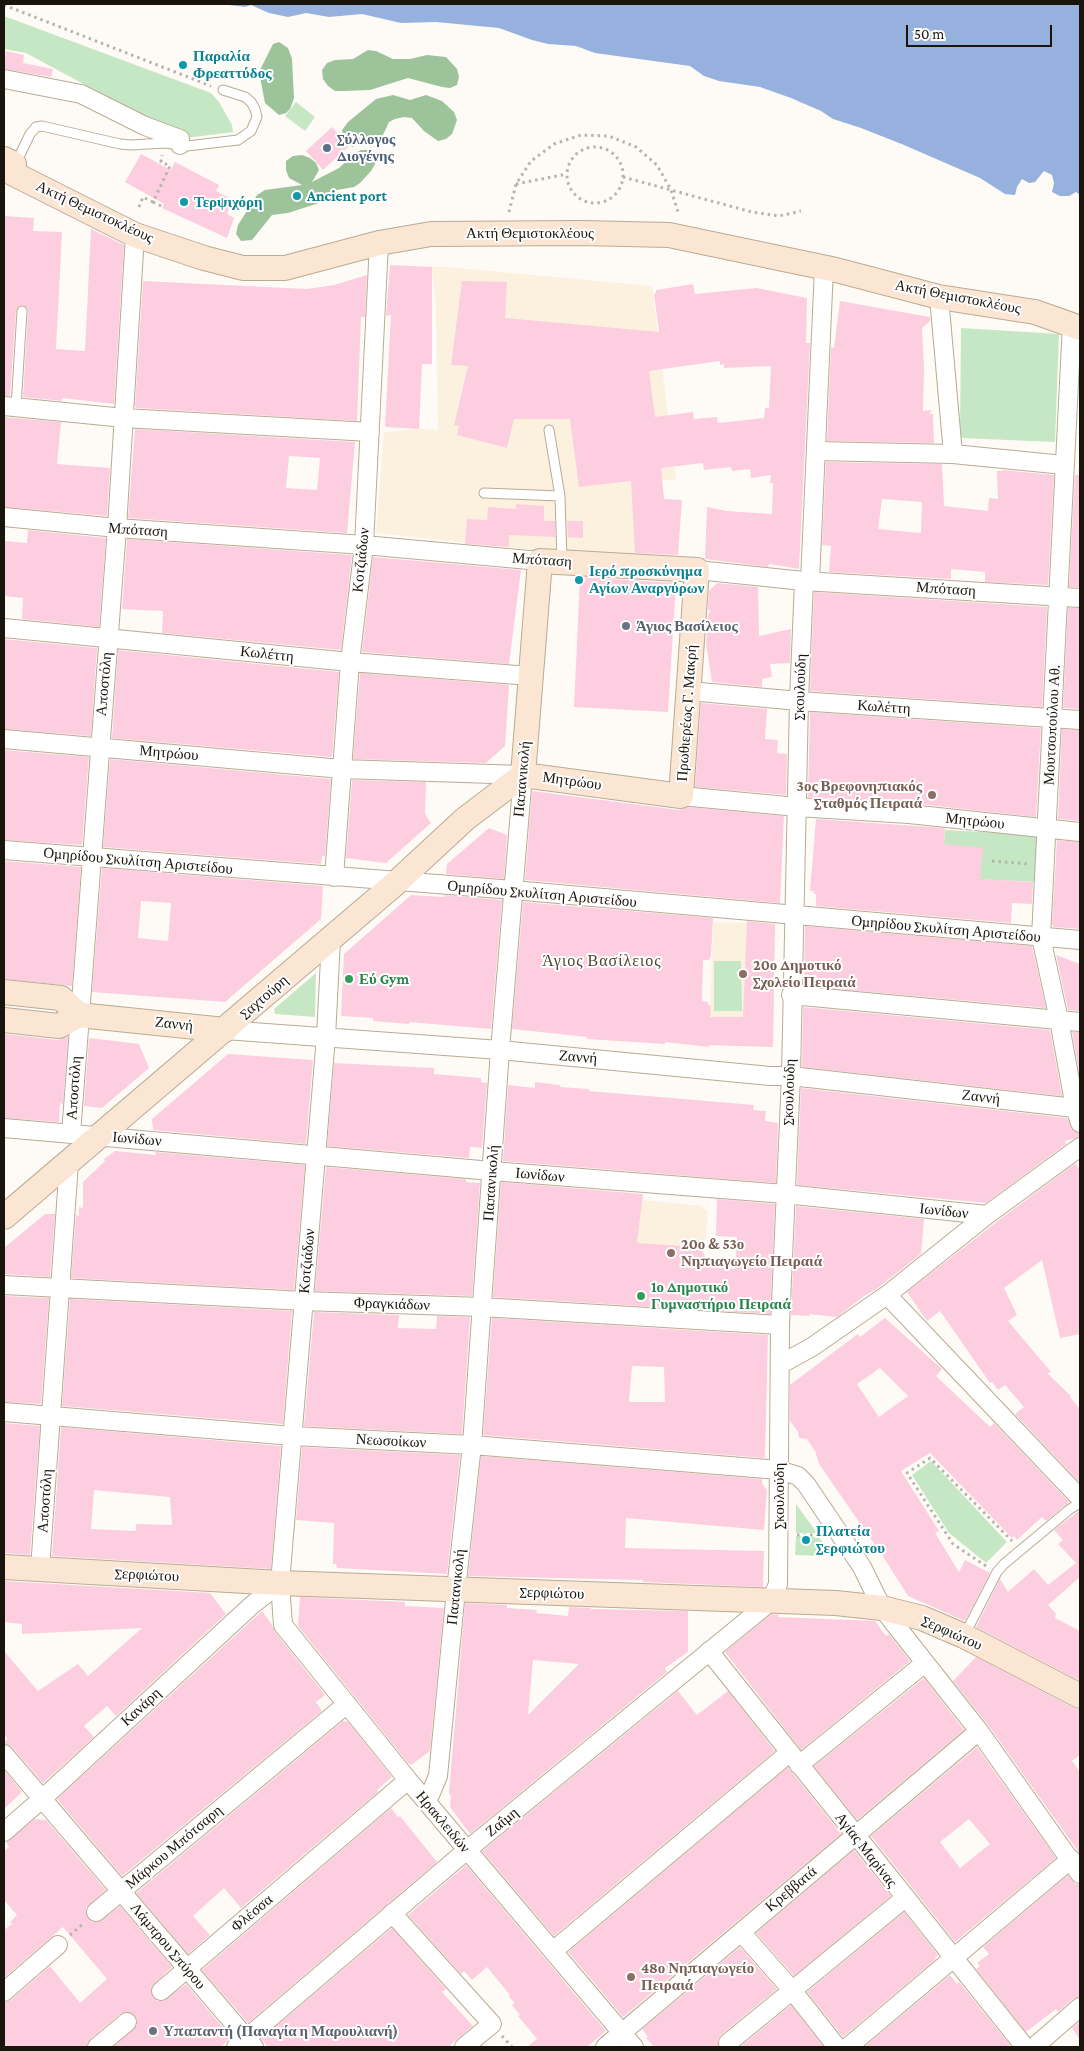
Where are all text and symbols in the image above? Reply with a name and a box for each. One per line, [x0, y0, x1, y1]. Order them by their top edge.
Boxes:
scale bar [909, 15, 1055, 47]
text: 50 m [914, 26, 944, 42]
place label: Παραλία Φρεαττύδος [193, 47, 271, 82]
marker: Παραλία Φρεαττύδος [177, 59, 189, 71]
place label: Σύλλογος Διογένης [337, 130, 395, 165]
marker: Σύλλογος Διογένης [321, 142, 333, 154]
street label: Ακτή Θεμιστοκλέους [33, 177, 157, 247]
place label: Ancient port [307, 187, 387, 205]
marker: Ancient port [291, 190, 303, 202]
place label: Τερψιχόρη [194, 193, 263, 211]
marker: Τερψιχόρη [178, 196, 190, 208]
street label: Ακτή Θεμιστοκλέους [466, 224, 594, 242]
street label: Ακτή Θεμιστοκλέους [894, 276, 1022, 318]
street label: Μπόταση [107, 519, 169, 541]
street label: Κοτζιάδων [349, 527, 373, 593]
street label: Μπόταση [511, 549, 573, 571]
place label: Ιερό προσκύνημα Αγίων Αναργύρων [589, 562, 704, 597]
marker: Ιερό προσκύνημα Αγίων Αναργύρων [573, 574, 585, 586]
street label: Μπόταση [915, 578, 977, 600]
place label: Άγιος Βασίλειος [636, 617, 738, 635]
marker: Άγιος Βασίλειος [620, 620, 632, 632]
street label: Κωλέττη [239, 642, 295, 666]
street label: Πρωθιερέως Γ. Μακρή [673, 644, 701, 782]
street label: Αποστόλη [92, 651, 116, 717]
street label: Σκουλούδη [790, 653, 810, 721]
street label: Μουτσοπούλου Αθ. [1040, 664, 1064, 786]
street label: Κωλέττη [857, 696, 911, 718]
street label: Παπανικολή [510, 740, 534, 818]
street label: Μητρώου [139, 741, 199, 765]
street label: Μητρώου [541, 768, 603, 794]
place label: 3ος Βρεφονηπιακός Σταθμός Πειραιά [797, 777, 922, 812]
marker: 3ος Βρεφονηπιακός Σταθμός Πειραιά [926, 789, 938, 801]
street label: Μητρώου [944, 809, 1006, 833]
street label: Ομηρίδου Σκυλίτση Αριστείδου [43, 844, 233, 878]
street label: Ομηρίδου Σκυλίτση Αριστείδου [447, 877, 637, 911]
street label: Ομηρίδου Σκυλίτση Αριστείδου [851, 912, 1041, 946]
district label: Άγιος Βασίλειος [540, 951, 664, 971]
place label: 20ο Δημοτικό Σχολείο Πειραιά [753, 956, 856, 991]
marker: 20ο Δημοτικό Σχολείο Πειραιά [737, 968, 749, 980]
place label: Εύ Gym [359, 970, 409, 988]
street label: Σαχτούρη [236, 971, 292, 1023]
marker: Εύ Gym [343, 973, 355, 985]
street label: Ζαννή [154, 1013, 194, 1035]
street label: Ζαννή [558, 1046, 598, 1068]
street label: Αποστόλη [63, 1055, 85, 1121]
street label: Σκουλούδη [779, 1058, 799, 1126]
street label: Ζαννή [961, 1086, 1001, 1108]
street label: Ιωνίδων [112, 1128, 162, 1150]
street label: Παπανικολή [479, 1144, 503, 1222]
street label: Ιωνίδων [515, 1164, 565, 1186]
street label: Ιωνίδων [918, 1199, 970, 1223]
street label: Κοτζιάδων [295, 1228, 319, 1294]
place label: 20ο & 53ο Νηπιαγωγείο Πειραιά [681, 1235, 822, 1270]
marker: 20ο & 53ο Νηπιαγωγείο Πειραιά [665, 1247, 677, 1259]
place label: 1ο Δημοτικό Γυμναστήριο Πειραιά [651, 1278, 791, 1313]
marker: 1ο Δημοτικό Γυμναστήριο Πειραιά [635, 1290, 647, 1302]
street label: Φραγκιάδων [354, 1294, 430, 1314]
street label: Νεωσοίκων [355, 1430, 427, 1452]
street label: Σκουλούδη [770, 1463, 788, 1529]
street label: Αποστόλη [34, 1468, 56, 1534]
place label: Πλατεία Σερφιώτου [816, 1522, 885, 1557]
marker: Πλατεία Σερφιώτου [800, 1534, 812, 1546]
street label: Παπανικολή [443, 1548, 469, 1626]
street label: Σερφιώτου [114, 1564, 180, 1586]
street label: Σερφιώτου [519, 1583, 585, 1603]
street label: Σερφιώτου [919, 1612, 985, 1654]
street label: Κανάρη [117, 1684, 165, 1730]
street label: Ηρακλειδών [412, 1787, 474, 1857]
street label: Μάρκου Μπότσαρη [122, 1801, 226, 1893]
street label: Ζαΐμη [482, 1803, 522, 1841]
street label: Αγίας Μαρίνας [831, 1809, 901, 1891]
street label: Κρεββατά [762, 1862, 820, 1916]
street label: Φλέσσα [228, 1890, 276, 1936]
street label: Λάμπρου Σπύρου [126, 1899, 210, 1993]
place label: 48ο Νηπιαγωγείο Πειραιά [641, 1959, 754, 1994]
marker: 48ο Νηπιαγωγείο Πειραιά [625, 1971, 637, 1983]
place label: Υπαπαντή (Παναγία η Μαρουλιανή) [163, 2022, 398, 2040]
marker: Υπαπαντή (Παναγία η Μαρουλιανή) [147, 2025, 159, 2037]

